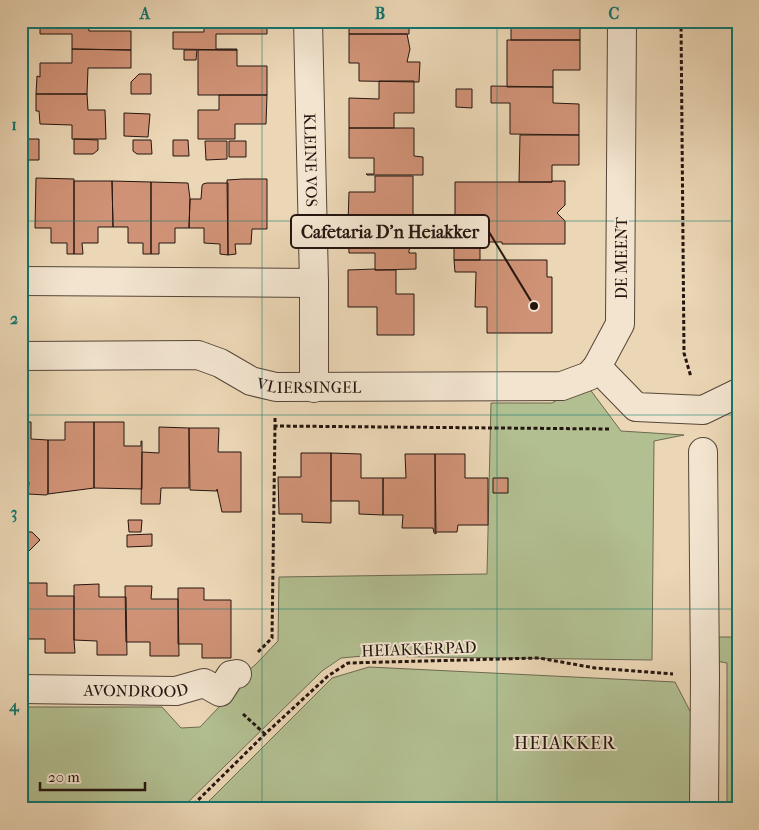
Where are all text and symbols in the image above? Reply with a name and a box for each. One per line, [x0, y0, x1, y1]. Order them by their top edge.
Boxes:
text: A [139, 4, 151, 23]
text: B [375, 4, 385, 23]
text: C [609, 4, 620, 23]
street label: KLEINE VOS [301, 113, 322, 207]
text: 1 [11, 115, 17, 134]
callout: Cafetaria D'n Heiakker [291, 215, 489, 248]
street label: DE MEENT [612, 217, 631, 299]
text: Cafetaria D'n Heiakker [301, 222, 479, 243]
text: 2 [10, 309, 18, 328]
street label: VLIERSINGEL [254, 373, 362, 396]
text: 3 [11, 503, 17, 523]
street label: HEIAKKERPAD [361, 637, 477, 661]
street label: AVONDROOD [83, 678, 190, 701]
text: 4 [8, 696, 20, 716]
district label: HEIAKKER [514, 733, 616, 754]
scale bar [40, 760, 145, 792]
text: 20 m [48, 768, 80, 786]

